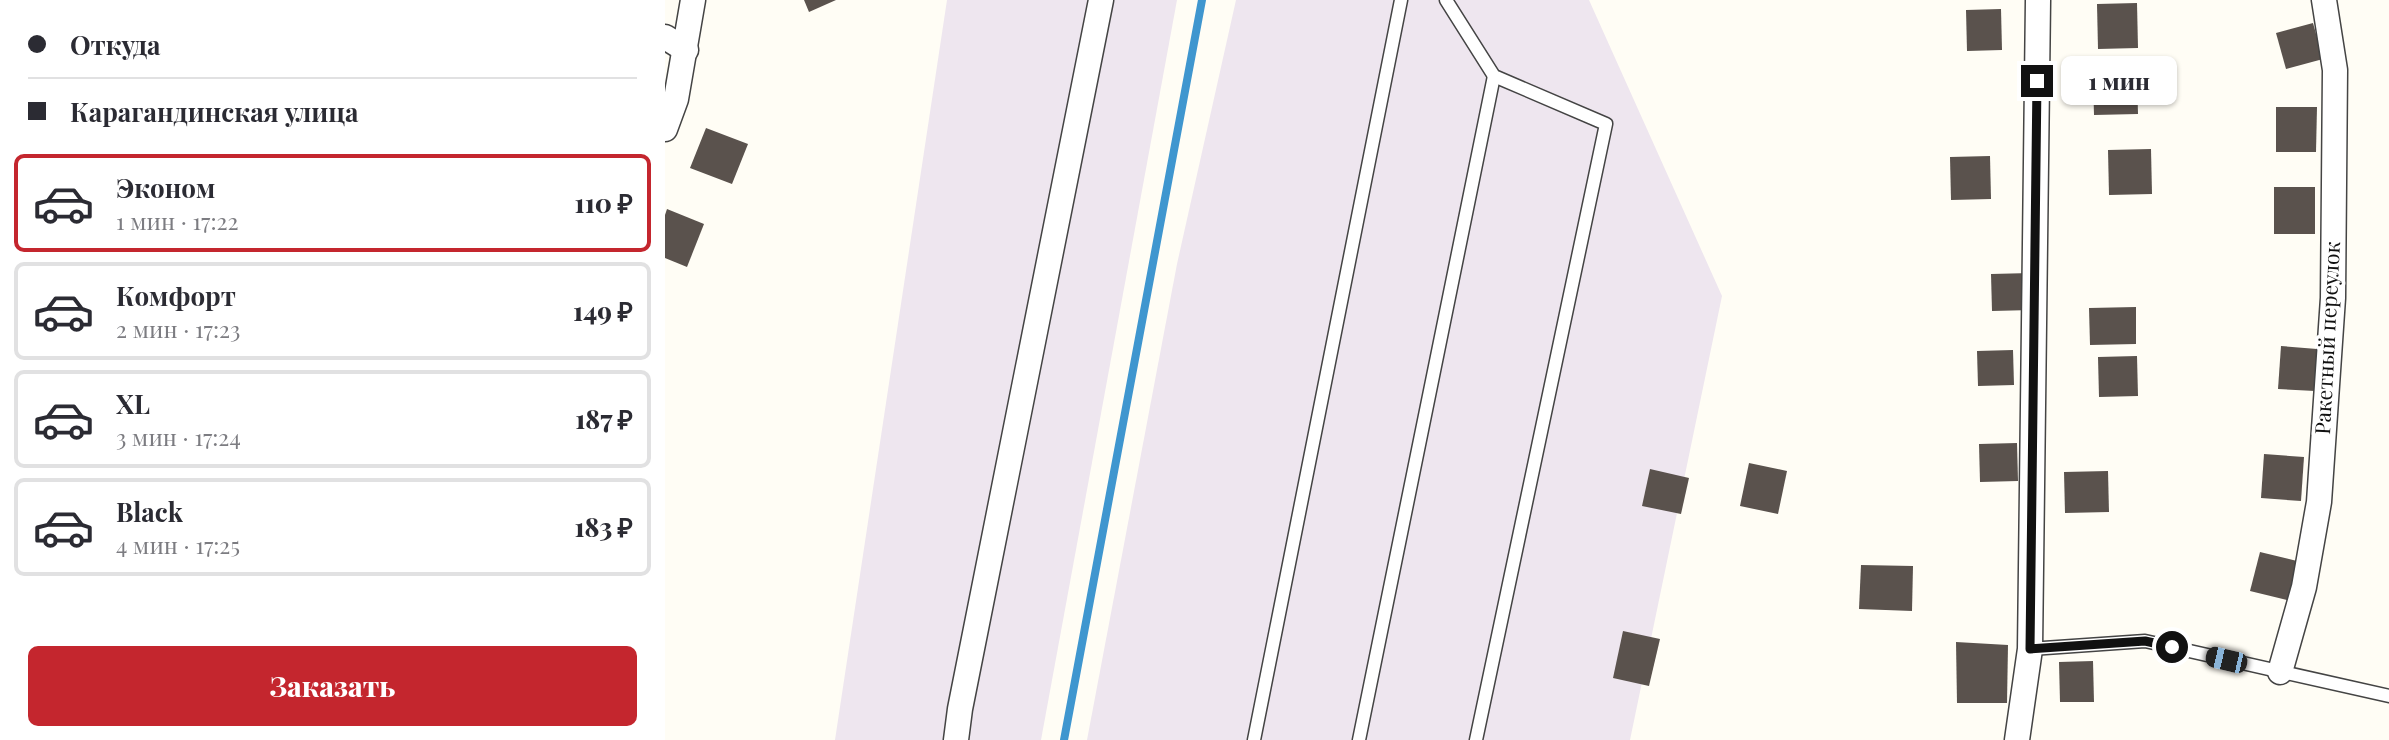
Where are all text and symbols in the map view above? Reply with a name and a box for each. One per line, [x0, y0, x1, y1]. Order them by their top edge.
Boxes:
text: Откуда [70, 27, 161, 62]
callout: 1 мин [2061, 56, 2177, 106]
route end [2021, 65, 2053, 97]
text: 1 мин [2088, 65, 2150, 96]
text: Карагандинская улица [70, 94, 358, 129]
text: Эконом [116, 170, 215, 205]
icon: car [32, 172, 95, 235]
text: 110 ₽ [575, 185, 633, 220]
text: 1 мин · 17:22 [116, 205, 239, 236]
street label: Ракетный переулок [2307, 241, 2345, 435]
text: Комфорт [116, 278, 236, 313]
icon: car [32, 280, 95, 343]
text: 149 ₽ [573, 293, 633, 328]
text: 2 мин · 17:23 [116, 313, 240, 344]
text: XL [116, 386, 150, 421]
icon: car [32, 388, 95, 451]
text: 187 ₽ [575, 401, 633, 436]
text: 3 мин · 17:24 [116, 421, 241, 452]
text: Black [116, 494, 183, 529]
icon: car [32, 496, 95, 559]
text: 183 ₽ [574, 509, 633, 544]
text: 4 мин · 17:25 [116, 529, 240, 560]
route start [2156, 631, 2188, 663]
car [2204, 645, 2249, 675]
button: Заказать [28, 646, 637, 726]

